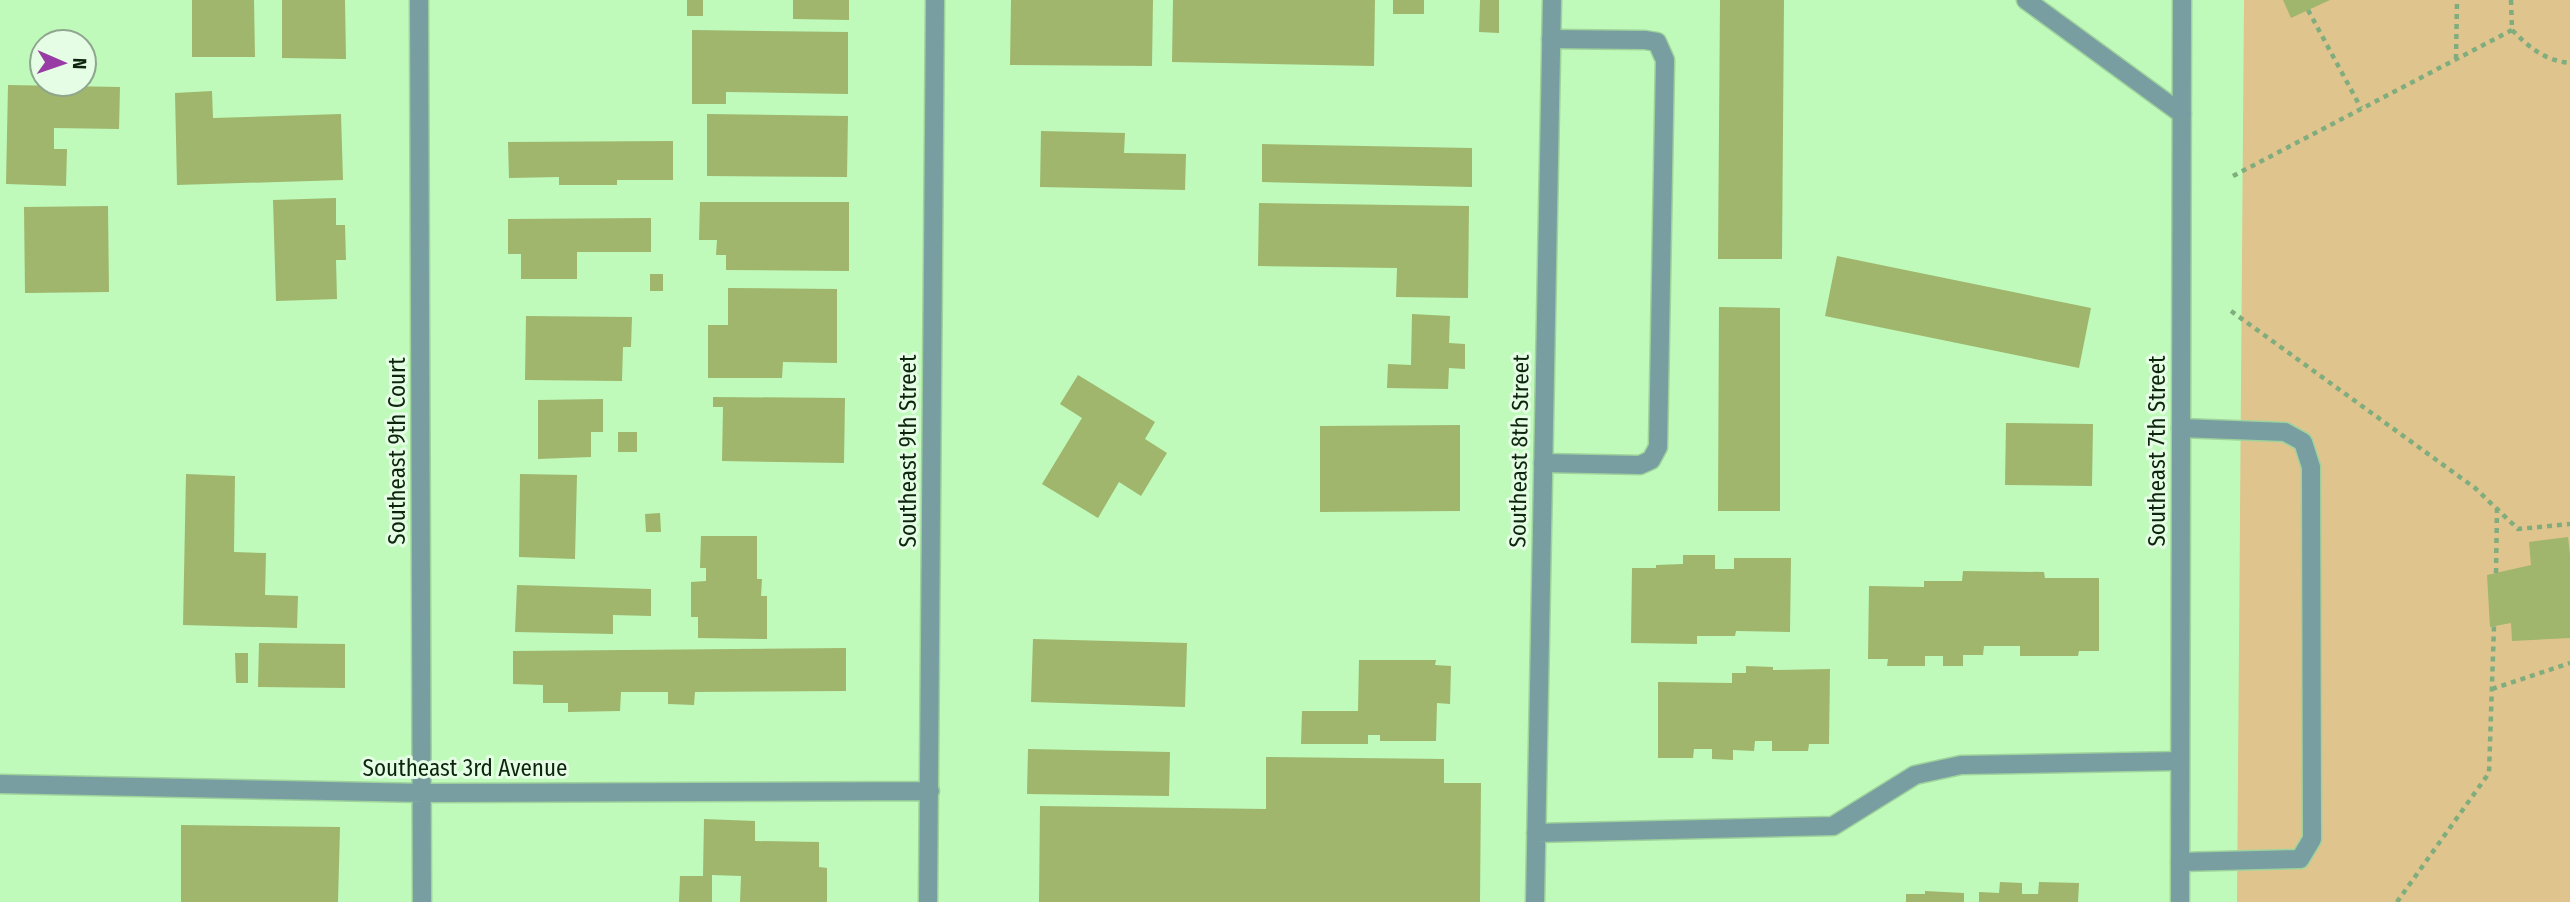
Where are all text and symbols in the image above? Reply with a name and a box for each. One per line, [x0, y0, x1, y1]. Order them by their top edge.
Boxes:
north arrow [28, 28, 98, 98]
text: N [68, 57, 91, 70]
street label: Southeast 9th Street [894, 354, 922, 547]
street label: Southeast 8th Street [1503, 354, 1535, 548]
street label: Southeast 7th Street [2143, 355, 2171, 547]
street label: Southeast 9th Court [383, 357, 411, 545]
street label: Southeast 3rd Avenue [363, 754, 567, 782]

